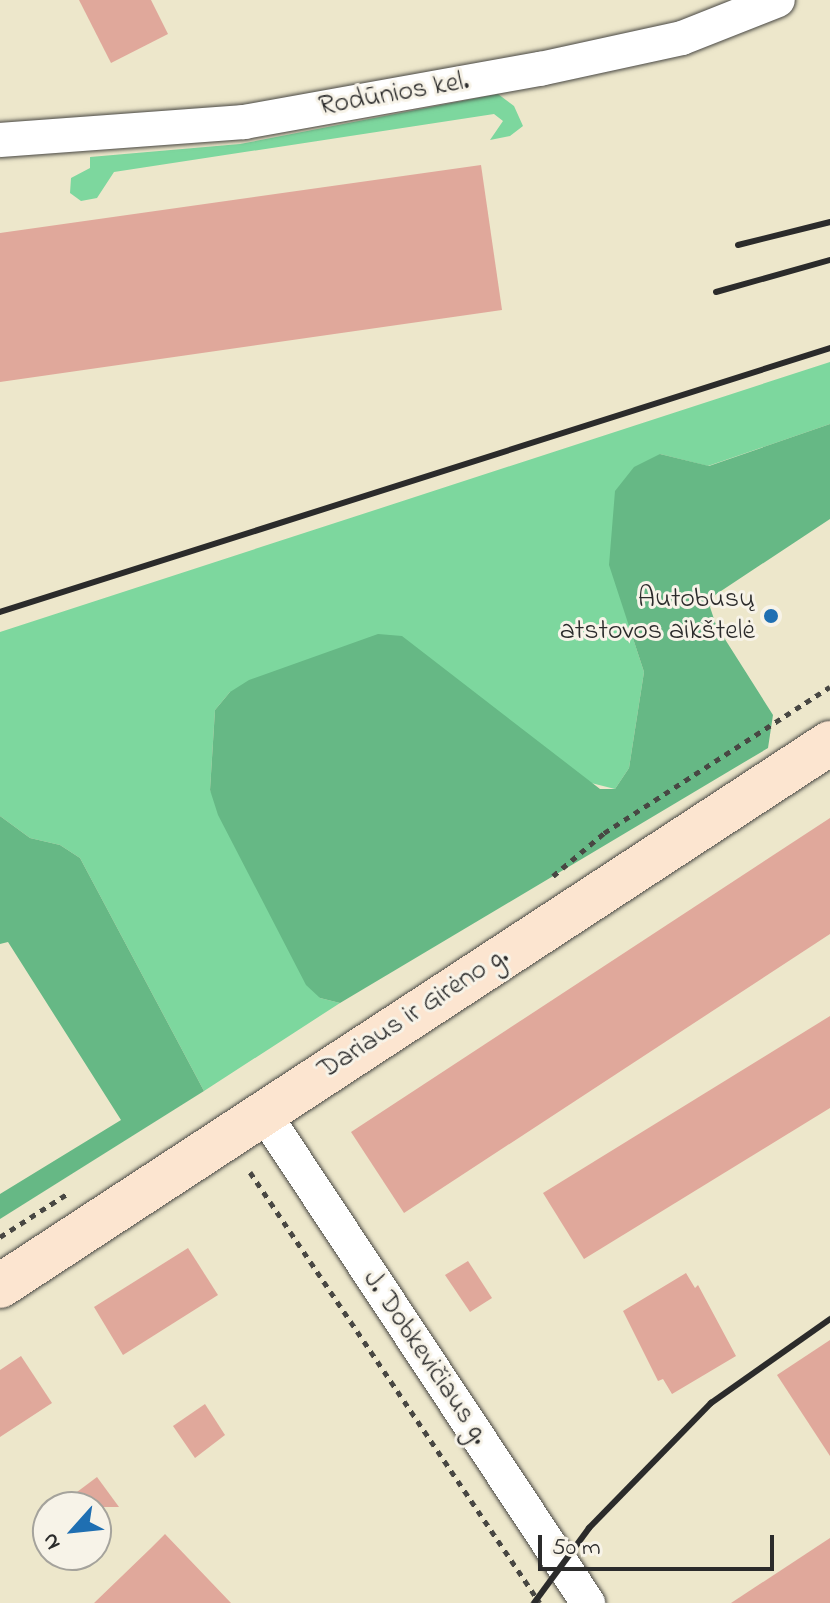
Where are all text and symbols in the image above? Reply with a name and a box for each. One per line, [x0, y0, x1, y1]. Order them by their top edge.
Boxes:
street label: Rodūnios kel. [316, 65, 472, 125]
place label: Autobusų atstovos aikštelė [560, 583, 755, 649]
marker: Autobusų atstovos aikštelė [762, 607, 780, 625]
street label: Dariaus ir Girėno g. [313, 940, 515, 1088]
street label: J. Dobkevičiaus g. [354, 1264, 496, 1452]
north arrow [32, 1491, 112, 1571]
scale bar [542, 1519, 778, 1569]
text: N [35, 1527, 70, 1555]
text: 50 m [552, 1531, 601, 1566]

